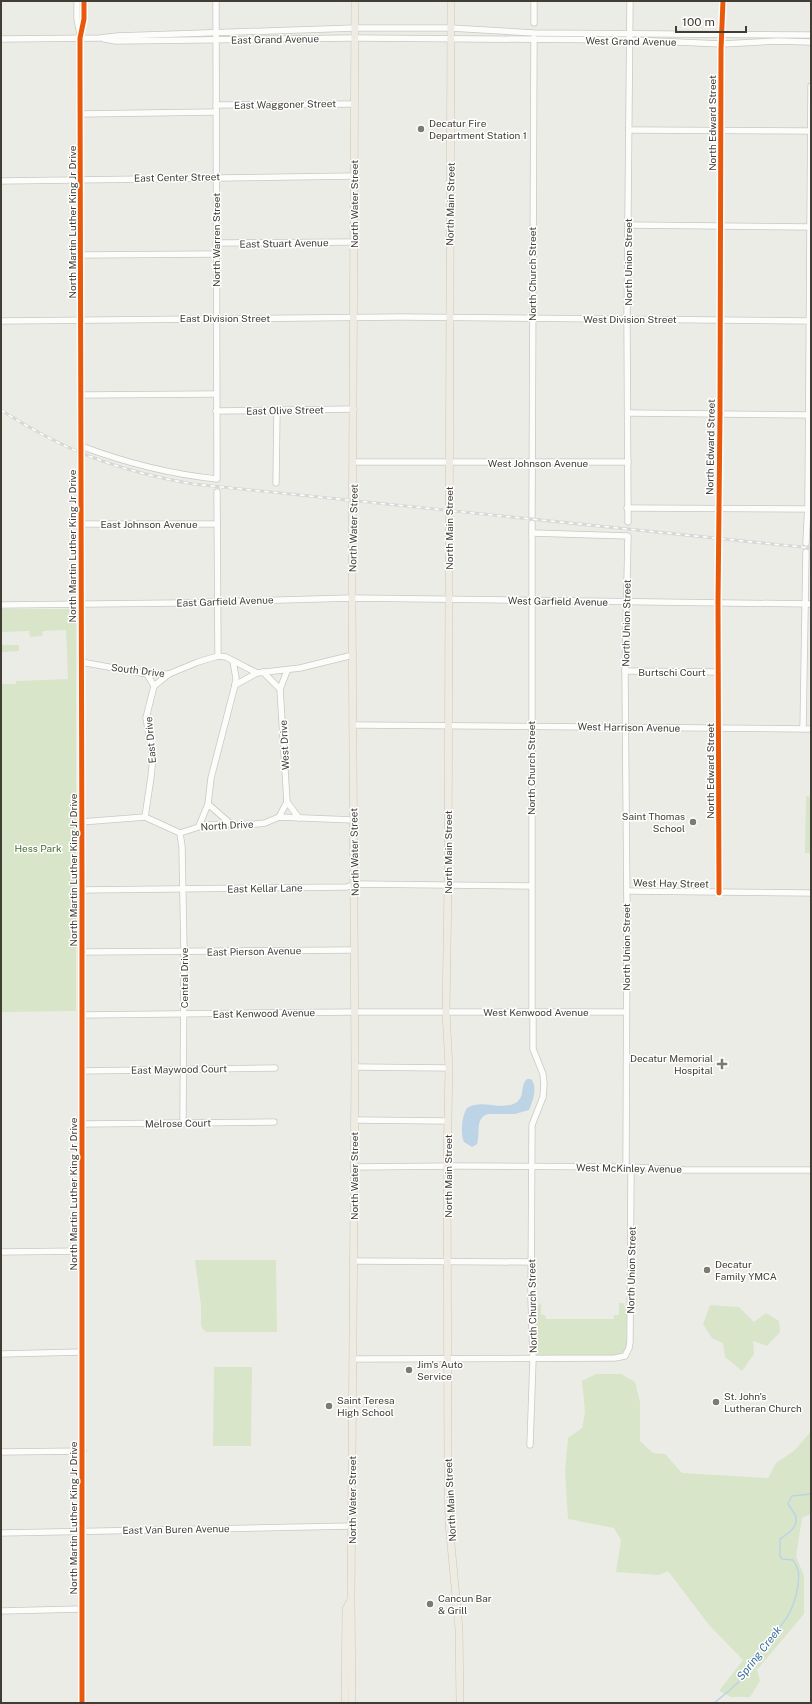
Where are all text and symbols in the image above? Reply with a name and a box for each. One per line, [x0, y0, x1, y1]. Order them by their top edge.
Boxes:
scale bar [676, 8, 746, 34]
text: 100 m [682, 15, 715, 29]
street label: East Grand Avenue [231, 32, 319, 46]
street label: West Grand Avenue [585, 34, 677, 48]
street label: North Edward Street [706, 75, 718, 171]
street label: East Waggoner Street [234, 97, 336, 111]
place label: Decatur Fire Department Station 1 [429, 117, 527, 141]
marker: Decatur Fire Department Station 1 [416, 124, 426, 134]
street label: North Martin Luther King Jr Drive [66, 145, 78, 298]
street label: North Water Street [348, 160, 360, 248]
street label: North Main Street [443, 162, 457, 246]
street label: East Center Street [134, 170, 220, 184]
street label: North Warren Street [210, 193, 222, 287]
street label: North Union Street [622, 218, 634, 306]
street label: North Church Street [526, 227, 538, 321]
street label: East Stuart Avenue [239, 236, 329, 250]
street label: East Division Street [180, 312, 270, 324]
street label: West Division Street [583, 313, 677, 325]
street label: North Edward Street [703, 399, 717, 495]
street label: East Olive Street [246, 403, 324, 417]
street label: West Johnson Avenue [488, 457, 588, 469]
street label: North Martin Luther King Jr Drive [66, 469, 78, 622]
street label: North Water Street [346, 484, 360, 572]
street label: North Main Street [443, 486, 455, 570]
street label: East Johnson Avenue [100, 518, 198, 530]
street label: North Union Street [619, 579, 633, 667]
street label: East Garfield Avenue [176, 593, 274, 609]
street label: West Garfield Avenue [508, 594, 609, 608]
street label: South Drive [110, 661, 166, 679]
street label: Burtschi Court [638, 666, 706, 678]
street label: East Drive [142, 716, 158, 764]
street label: West Drive [277, 719, 291, 770]
street label: West Harrison Avenue [578, 720, 681, 734]
street label: North Church Street [525, 721, 537, 815]
street label: North Edward Street [704, 723, 716, 819]
street label: North Martin Luther King Jr Drive [67, 793, 79, 946]
street label: North Water Street [347, 808, 361, 896]
street label: North Main Street [442, 810, 454, 894]
place label: Saint Thomas School [622, 810, 685, 834]
marker: Saint Thomas School [688, 817, 698, 827]
street label: North Drive [200, 818, 254, 832]
park label: Hess Park [14, 842, 62, 854]
street label: West Hay Street [633, 876, 709, 890]
street label: East Kellar Lane [227, 881, 303, 895]
street label: North Union Street [620, 903, 632, 991]
street label: East Pierson Avenue [207, 944, 302, 958]
street label: Central Drive [178, 947, 190, 1008]
street label: East Kenwood Avenue [213, 1006, 316, 1020]
street label: West Kenwood Avenue [483, 1006, 589, 1018]
place label: Decatur Memorial Hospital [630, 1052, 713, 1076]
marker: Decatur Memorial Hospital [716, 1058, 728, 1070]
street label: East Maywood Court [131, 1062, 227, 1076]
street label: Melrose Court [145, 1116, 211, 1130]
street label: North Martin Luther King Jr Drive [67, 1117, 79, 1270]
street label: North Water Street [348, 1132, 360, 1220]
street label: North Main Street [442, 1134, 454, 1218]
street label: West McKinley Avenue [576, 1161, 682, 1175]
street label: North Union Street [624, 1226, 638, 1314]
place label: Decatur Family YMCA [715, 1258, 777, 1282]
street label: North Church Street [525, 1259, 539, 1353]
marker: Decatur Family YMCA [702, 1265, 712, 1275]
place label: Jim's Auto Service [417, 1358, 463, 1382]
marker: Jim's Auto Service [404, 1365, 414, 1375]
place label: St. John's Lutheran Church [724, 1390, 802, 1414]
place label: Saint Teresa High School [337, 1394, 395, 1418]
marker: St. John's Lutheran Church [711, 1397, 721, 1407]
marker: Saint Teresa High School [324, 1401, 334, 1411]
street label: North Martin Luther King Jr Drive [67, 1441, 79, 1594]
street label: North Water Street [346, 1456, 358, 1544]
street label: North Main Street [442, 1458, 458, 1542]
street label: East Van Buren Avenue [122, 1522, 230, 1536]
place label: Cancun Bar & Grill [438, 1592, 492, 1616]
marker: Cancun Bar & Grill [425, 1599, 435, 1609]
water label: Spring Creek [734, 1624, 784, 1682]

